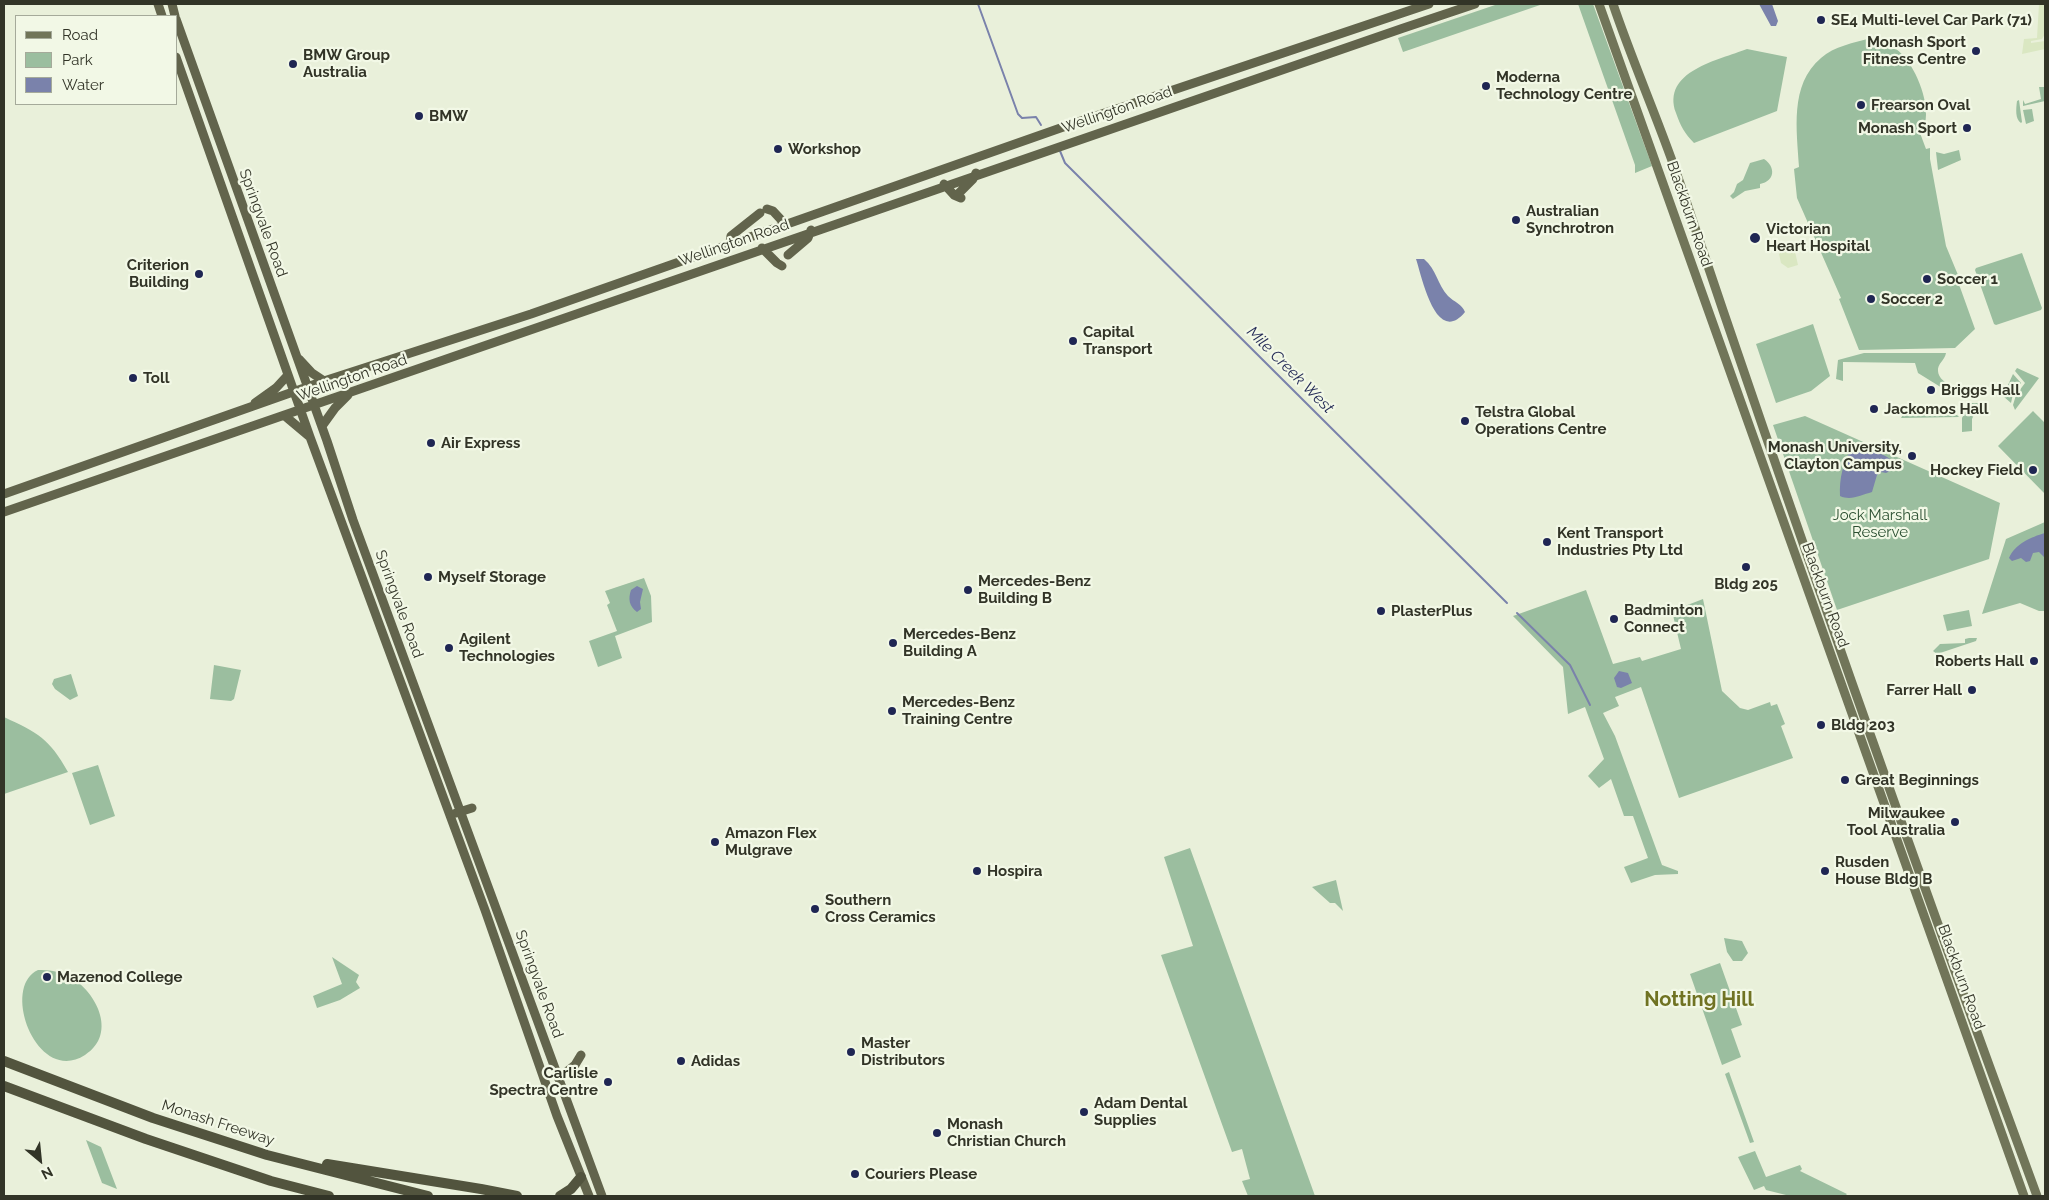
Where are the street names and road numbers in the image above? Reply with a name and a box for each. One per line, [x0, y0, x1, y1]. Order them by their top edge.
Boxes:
street label: Wellington Road [1060, 83, 1174, 137]
street label: Blackburn Road [1663, 159, 1715, 269]
street label: Springvale Road [235, 167, 291, 279]
street label: Wellington Road [677, 216, 791, 270]
street label: Wellington Road [295, 351, 409, 405]
street label: Blackburn Road [1798, 540, 1852, 650]
street label: Springvale Road [371, 548, 427, 660]
street label: Blackburn Road [1934, 922, 1988, 1032]
street label: Springvale Road [511, 928, 567, 1040]
street label: Monash Freeway [159, 1096, 277, 1150]

